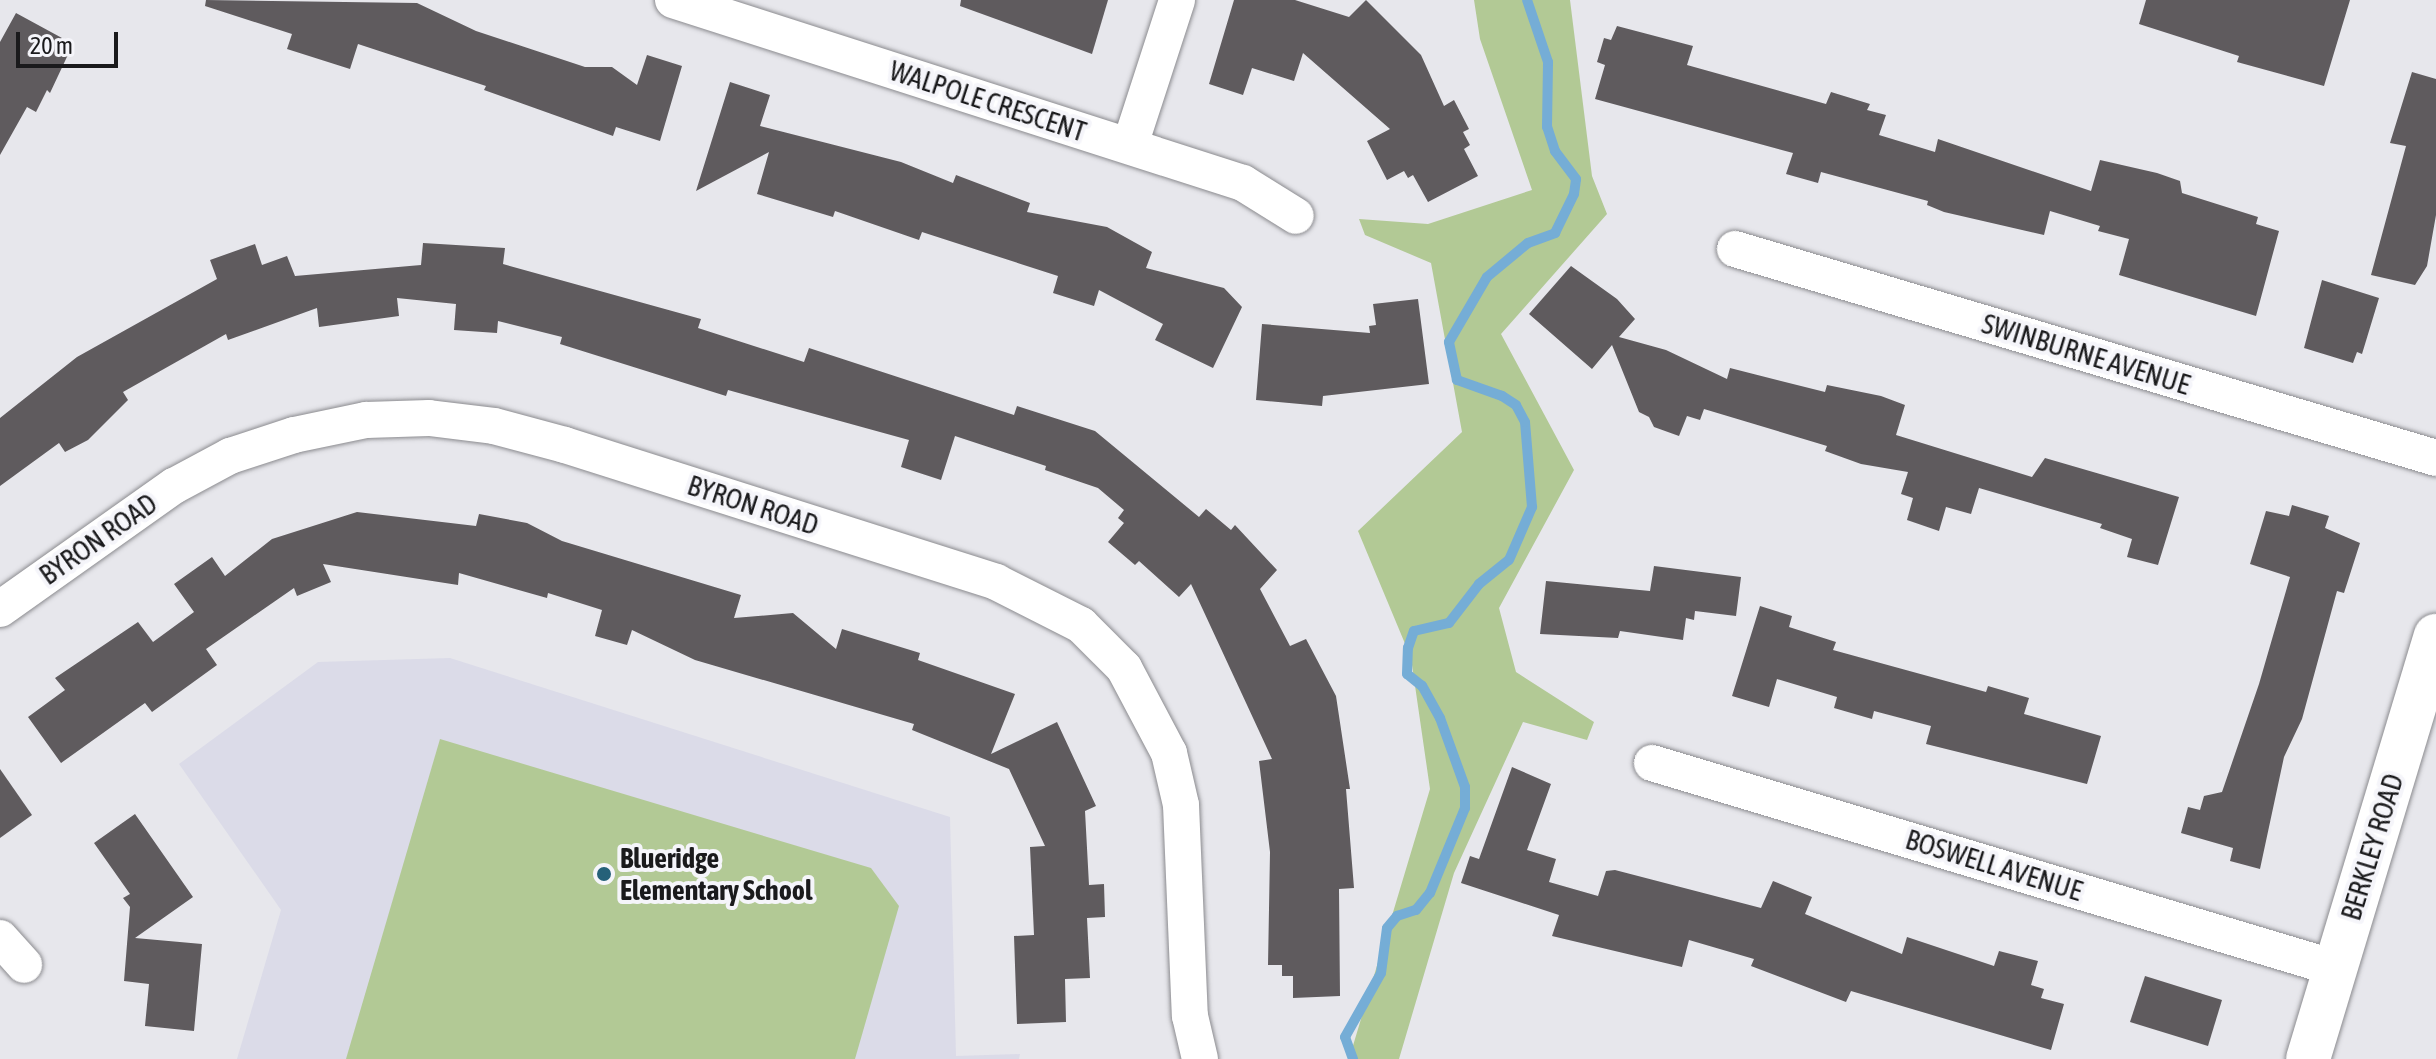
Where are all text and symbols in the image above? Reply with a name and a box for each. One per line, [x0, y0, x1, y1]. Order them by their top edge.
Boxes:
scale bar [20, 16, 122, 66]
text: 20 m [30, 32, 73, 59]
street label: WALPOLE CRESCENT [886, 53, 1090, 149]
street label: SWINBURNE AVENUE [1978, 306, 2194, 402]
street label: BYRON ROAD [683, 468, 823, 542]
street label: BYRON ROAD [33, 486, 163, 592]
street label: BERKLEY ROAD [2334, 770, 2410, 924]
street label: BOSWELL AVENUE [1902, 822, 2086, 908]
place label: Blueridge Elementary School [620, 841, 812, 907]
marker: Blueridge Elementary School [595, 865, 613, 883]

